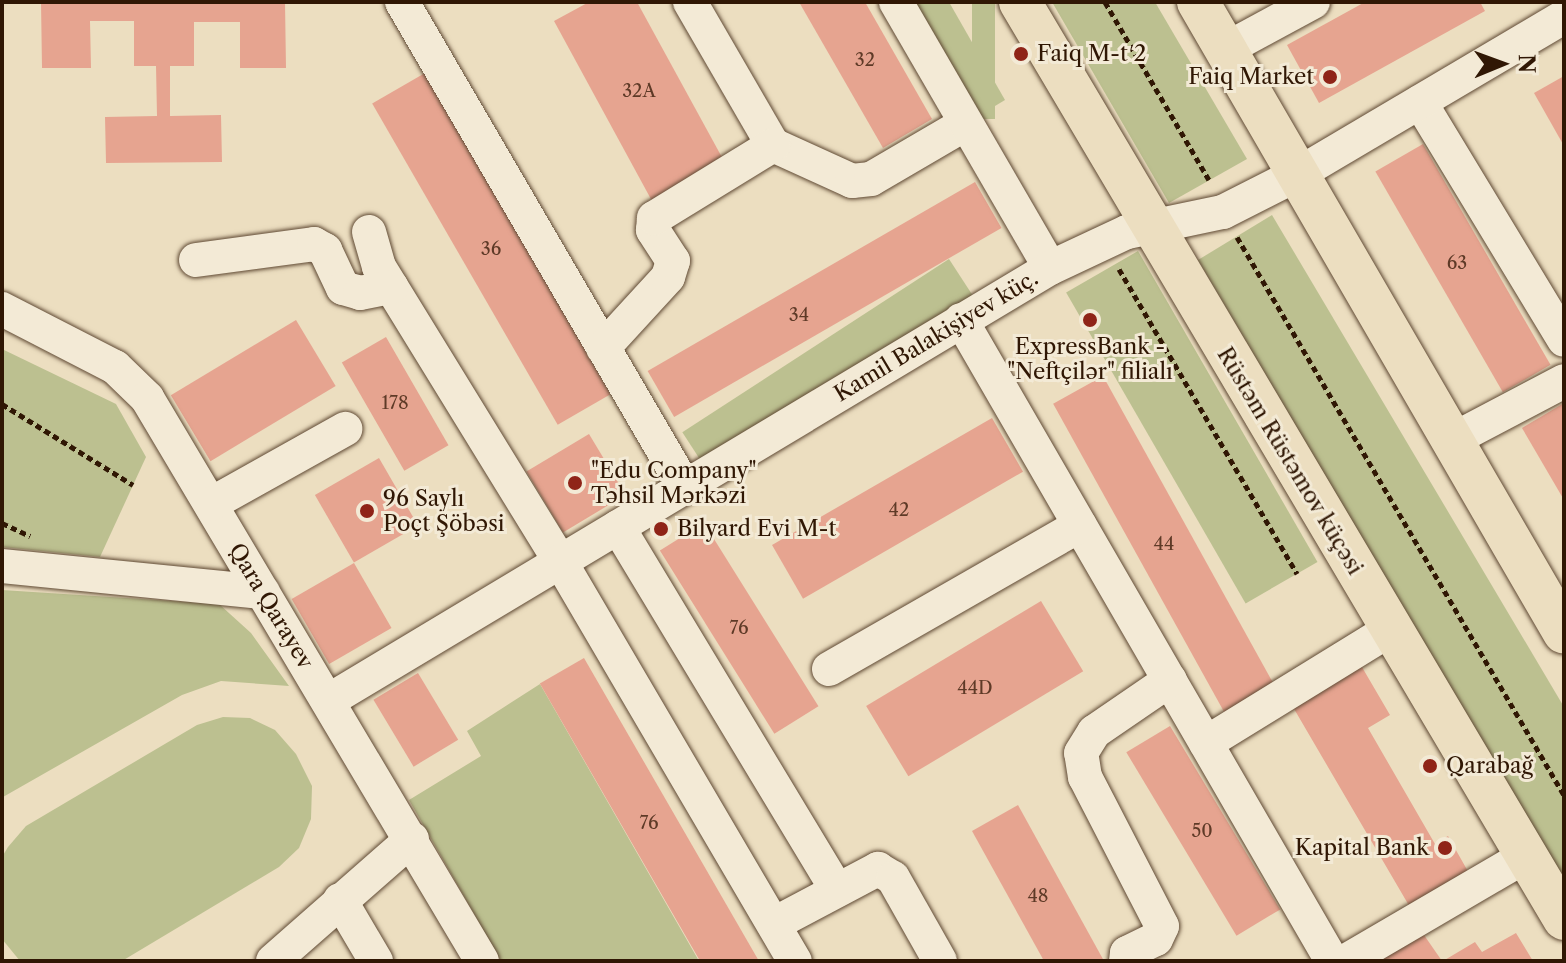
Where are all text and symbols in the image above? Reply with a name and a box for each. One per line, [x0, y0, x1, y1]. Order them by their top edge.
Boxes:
north arrow [1462, 24, 1542, 104]
place label: Faiq M-t 2 [1037, 41, 1146, 67]
marker: Faiq M-t 2 [1012, 45, 1030, 63]
house number: 32 [855, 49, 875, 71]
text: N [1513, 54, 1540, 73]
place label: Faiq Market [1188, 64, 1314, 90]
marker: Faiq Market [1321, 68, 1339, 86]
house number: 32A [622, 80, 656, 102]
house number: 36 [481, 238, 501, 260]
house number: 63 [1447, 252, 1467, 274]
street label: Kamil Balakişiyev küç. [829, 265, 1043, 407]
house number: 34 [789, 304, 809, 326]
marker: ExpressBank - "Neftçilər" filialı [1081, 311, 1099, 329]
place label: ExpressBank - "Neftçilər" filialı [1007, 333, 1173, 384]
street label: Rüstəm Rüstəmov küçəsi [1211, 342, 1369, 580]
house number: 178 [381, 392, 409, 414]
place label: "Edu Company" Təhsil Mərkəzi [591, 457, 757, 508]
marker: "Edu Company" Təhsil Mərkəzi [566, 474, 584, 492]
place label: 96 Saylı Poçt Şöbəsi [383, 485, 504, 536]
house number: 42 [889, 499, 909, 521]
marker: 96 Saylı Poçt Şöbəsi [358, 502, 376, 520]
place label: Bilyard Evi M-t [677, 516, 836, 542]
marker: Bilyard Evi M-t [652, 520, 670, 538]
house number: 44 [1154, 533, 1174, 555]
street label: Qara Qarayev [223, 538, 319, 674]
house number: 76 [729, 617, 749, 639]
house number: 44D [957, 677, 993, 699]
place label: Qarabağ [1446, 753, 1533, 779]
marker: Qarabağ [1421, 757, 1439, 775]
house number: 76 [639, 812, 659, 834]
house number: 50 [1191, 820, 1213, 842]
place label: Kapital Bank [1295, 835, 1429, 861]
marker: Kapital Bank [1436, 839, 1454, 857]
house number: 48 [1027, 885, 1049, 907]

